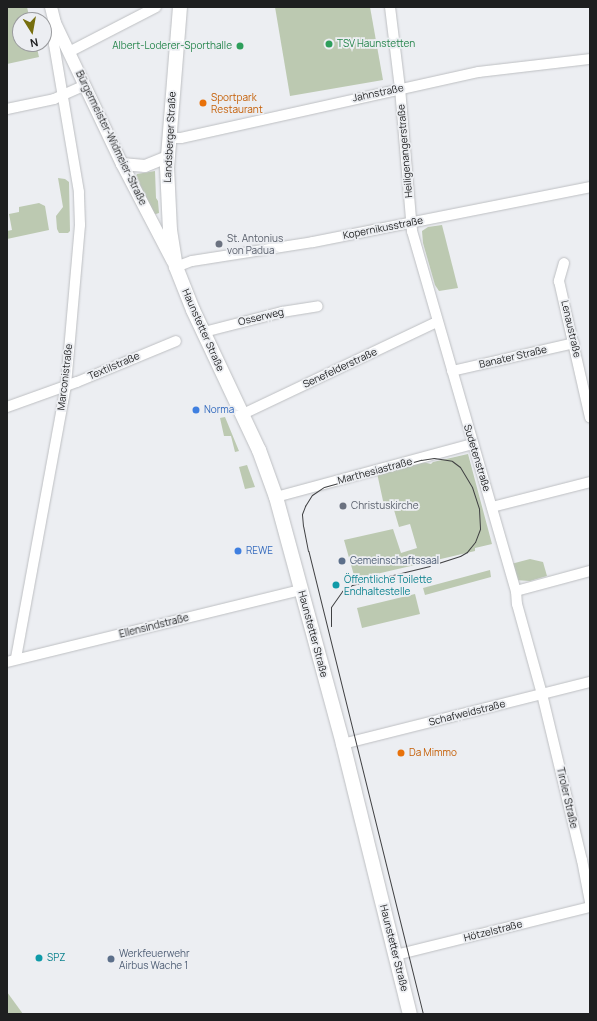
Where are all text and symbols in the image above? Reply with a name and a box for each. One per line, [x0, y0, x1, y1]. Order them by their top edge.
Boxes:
north arrow [12, 12, 52, 52]
text: N [29, 35, 40, 51]
place label: TSV Haunstetten [337, 38, 415, 50]
marker: TSV Haunstetten [324, 39, 334, 49]
place label: Albert-Loderer-Sporthalle [112, 40, 232, 52]
marker: Albert-Loderer-Sporthalle [235, 41, 245, 51]
street label: Bürgermeister-Widmeier-Straße [73, 69, 149, 207]
street label: Jahnstraße [351, 82, 405, 104]
street label: Landsberger Straße [162, 91, 178, 183]
place label: Sportpark Restaurant [211, 91, 263, 114]
marker: Sportpark Restaurant [198, 98, 208, 108]
street label: Heiligenangerstraße [395, 104, 415, 198]
street label: Kopernikusstraße [342, 214, 424, 242]
place label: St. Antonius von Padua [227, 232, 283, 256]
marker: St. Antonius von Padua [214, 239, 224, 249]
street label: Haunstetter Straße [179, 287, 227, 373]
street label: Lenaustraße [559, 299, 583, 359]
street label: Osserweg [237, 306, 285, 328]
street label: Marconistraße [55, 343, 75, 411]
street label: Banater Straße [478, 343, 548, 371]
street label: Senefelderstraße [301, 346, 379, 390]
street label: Textilstraße [86, 350, 142, 382]
place label: Norma [204, 404, 234, 416]
marker: Norma [191, 405, 201, 415]
street label: Sudetenstraße [461, 423, 493, 493]
street label: Marthesiastraße [336, 455, 414, 487]
place label: Christuskirche [351, 500, 419, 512]
marker: Christuskirche [338, 501, 348, 511]
place label: REWE [246, 545, 273, 557]
marker: REWE [233, 546, 243, 556]
place label: Gemeinschaftssaal [350, 555, 439, 567]
marker: Gemeinschaftssaal [337, 556, 347, 566]
place label: Öffentliche Toilette Endhaltestelle [344, 573, 432, 596]
marker: Öffentliche Toilette Endhaltestelle [331, 580, 341, 590]
street label: Haunstetter Straße [296, 589, 330, 679]
street label: Ellensindstraße [118, 612, 190, 640]
street label: Schafweidstraße [428, 698, 506, 728]
place label: Da Mimmo [409, 747, 457, 759]
marker: Da Mimmo [396, 748, 406, 758]
street label: Tiroler Straße [554, 766, 580, 830]
street label: Haunstetter Straße [377, 903, 411, 993]
street label: Hötzelstraße [462, 918, 524, 944]
place label: Werkfeuerwehr Airbus Wache 1 [119, 947, 190, 970]
place label: SPZ [47, 952, 65, 964]
marker: SPZ [34, 953, 44, 963]
marker: Werkfeuerwehr Airbus Wache 1 [106, 954, 116, 964]

